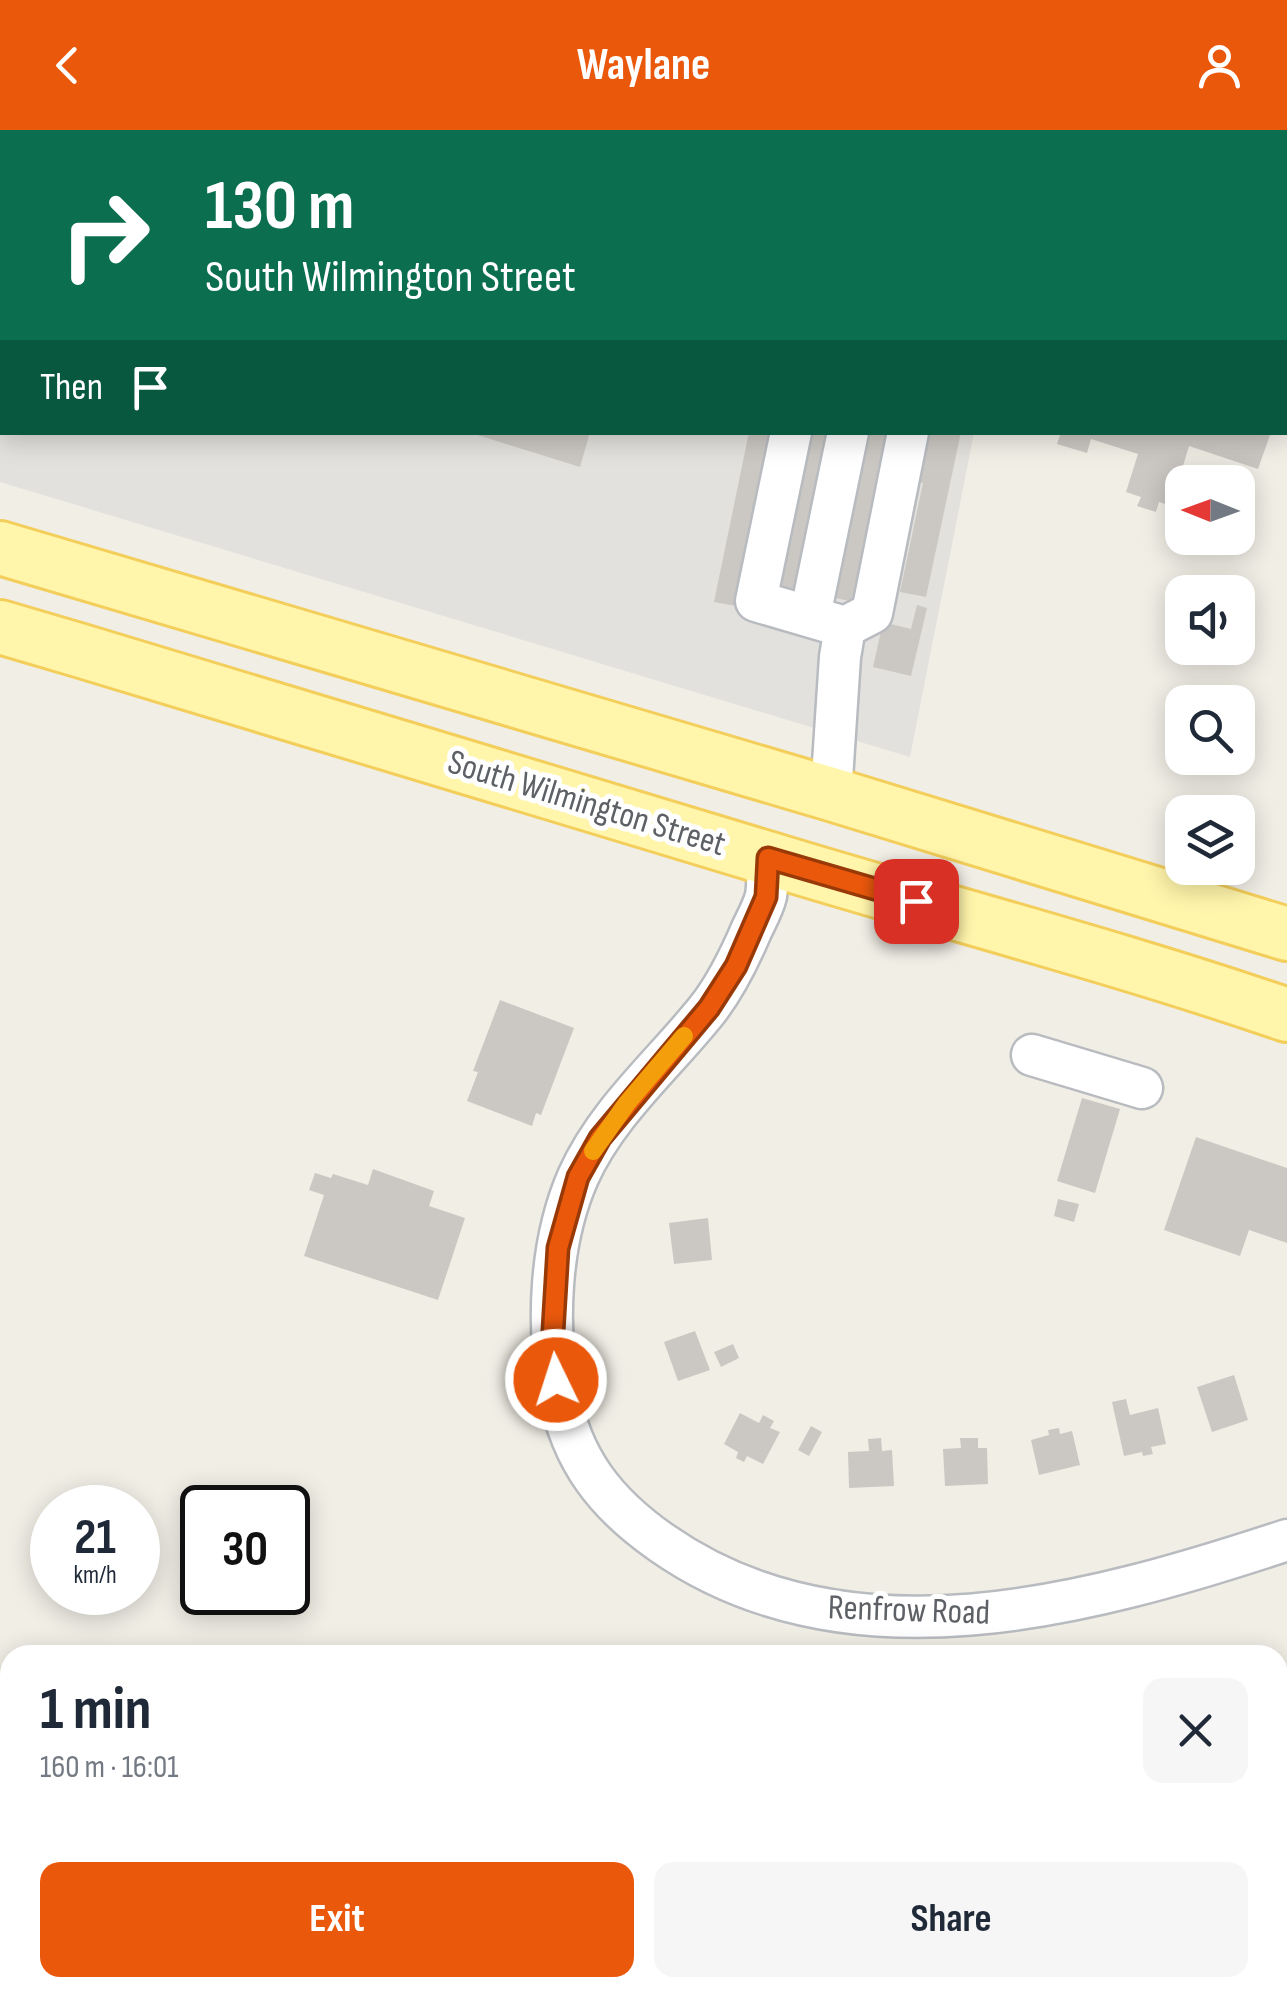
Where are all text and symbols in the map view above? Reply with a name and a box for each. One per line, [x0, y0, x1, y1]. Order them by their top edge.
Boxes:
icon: back [40, 38, 95, 93]
text: Waylane [577, 38, 710, 93]
icon: person [1192, 38, 1247, 93]
text: 130 m [205, 165, 354, 249]
icon: right [40, 170, 170, 300]
text: South Wilmington Street [205, 250, 576, 305]
icon: arrive [123, 360, 178, 415]
text: Then [40, 365, 103, 410]
north arrow [1165, 465, 1255, 555]
map controls [1165, 465, 1255, 885]
button: sound [1165, 575, 1255, 665]
button: search [1165, 685, 1255, 775]
street label: South Wilmington Street [442, 741, 731, 866]
button: layers [1165, 795, 1255, 885]
pin [874, 859, 959, 944]
icon: arrive [889, 874, 944, 929]
position arrow [504, 1328, 608, 1432]
speed limit sign: 30 [180, 1485, 310, 1615]
text: 21 [74, 1508, 116, 1568]
text: km/h [73, 1560, 117, 1591]
street label: Renfrow Road [827, 1586, 991, 1635]
text: 1 min [40, 1674, 152, 1746]
button: close [1143, 1678, 1248, 1783]
text: 160 m · 16:01 [40, 1748, 178, 1787]
button: Exit [40, 1862, 634, 1977]
button: Share [654, 1862, 1248, 1977]

